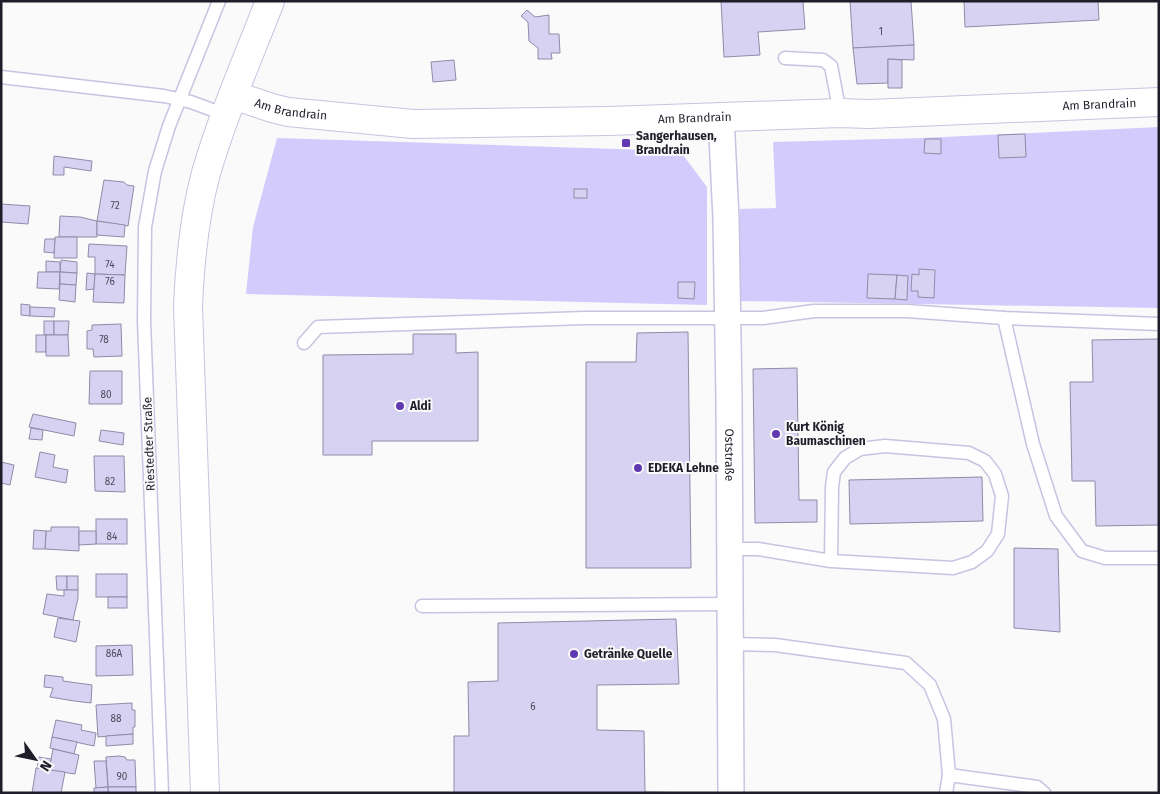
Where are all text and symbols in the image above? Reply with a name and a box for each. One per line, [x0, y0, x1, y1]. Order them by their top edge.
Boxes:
house number: 1 [879, 26, 883, 38]
street label: Am Brandrain [253, 96, 328, 123]
street label: Am Brandrain [1062, 96, 1137, 113]
street label: Am Brandrain [658, 110, 732, 126]
place label: Sangerhausen, Brandrain [636, 129, 717, 157]
marker: Sangerhausen, Brandrain [620, 137, 632, 149]
house number: 72 [110, 200, 120, 212]
house number: 74 [105, 259, 115, 271]
house number: 76 [105, 276, 115, 288]
house number: 78 [99, 334, 109, 346]
house number: 80 [100, 389, 112, 401]
street label: Riestedter Straße [140, 397, 158, 491]
place label: Aldi [409, 399, 431, 413]
marker: Aldi [394, 400, 406, 412]
place label: Kurt König Baumaschinen [786, 420, 866, 448]
street label: Oststraße [722, 428, 736, 481]
marker: Kurt König Baumaschinen [770, 428, 782, 440]
place label: EDEKA Lehne [648, 461, 719, 475]
marker: EDEKA Lehne [632, 462, 644, 474]
house number: 82 [105, 476, 115, 488]
house number: 84 [107, 531, 118, 543]
place label: Getränke Quelle [584, 647, 673, 661]
house number: 86A [106, 648, 123, 660]
marker: Getränke Quelle [568, 648, 580, 660]
house number: 6 [530, 701, 536, 713]
house number: 88 [110, 713, 122, 725]
north arrow [10, 734, 60, 784]
text: N [36, 757, 55, 774]
house number: 90 [117, 771, 128, 783]

